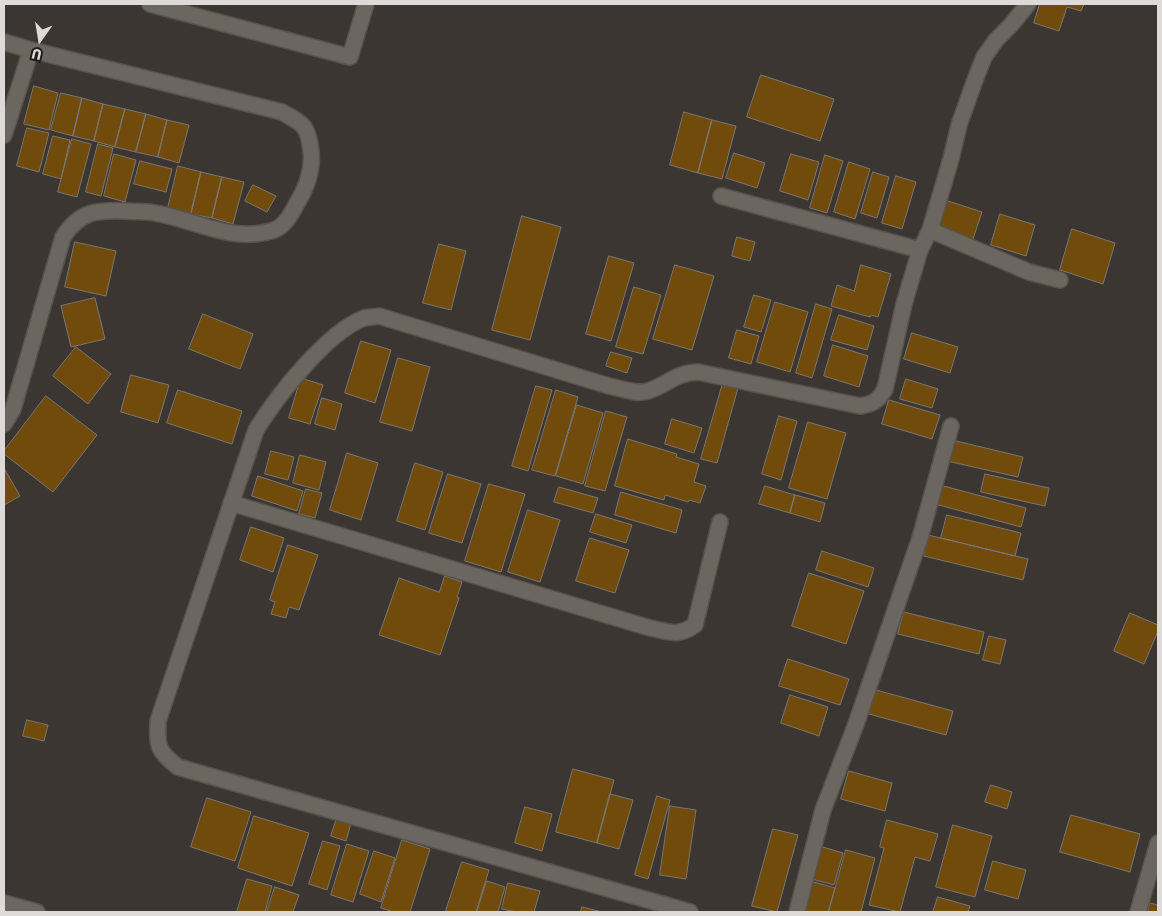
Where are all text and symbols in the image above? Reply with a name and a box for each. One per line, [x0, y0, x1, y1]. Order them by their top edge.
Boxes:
north arrow [15, 15, 65, 65]
text: U [30, 44, 44, 65]

